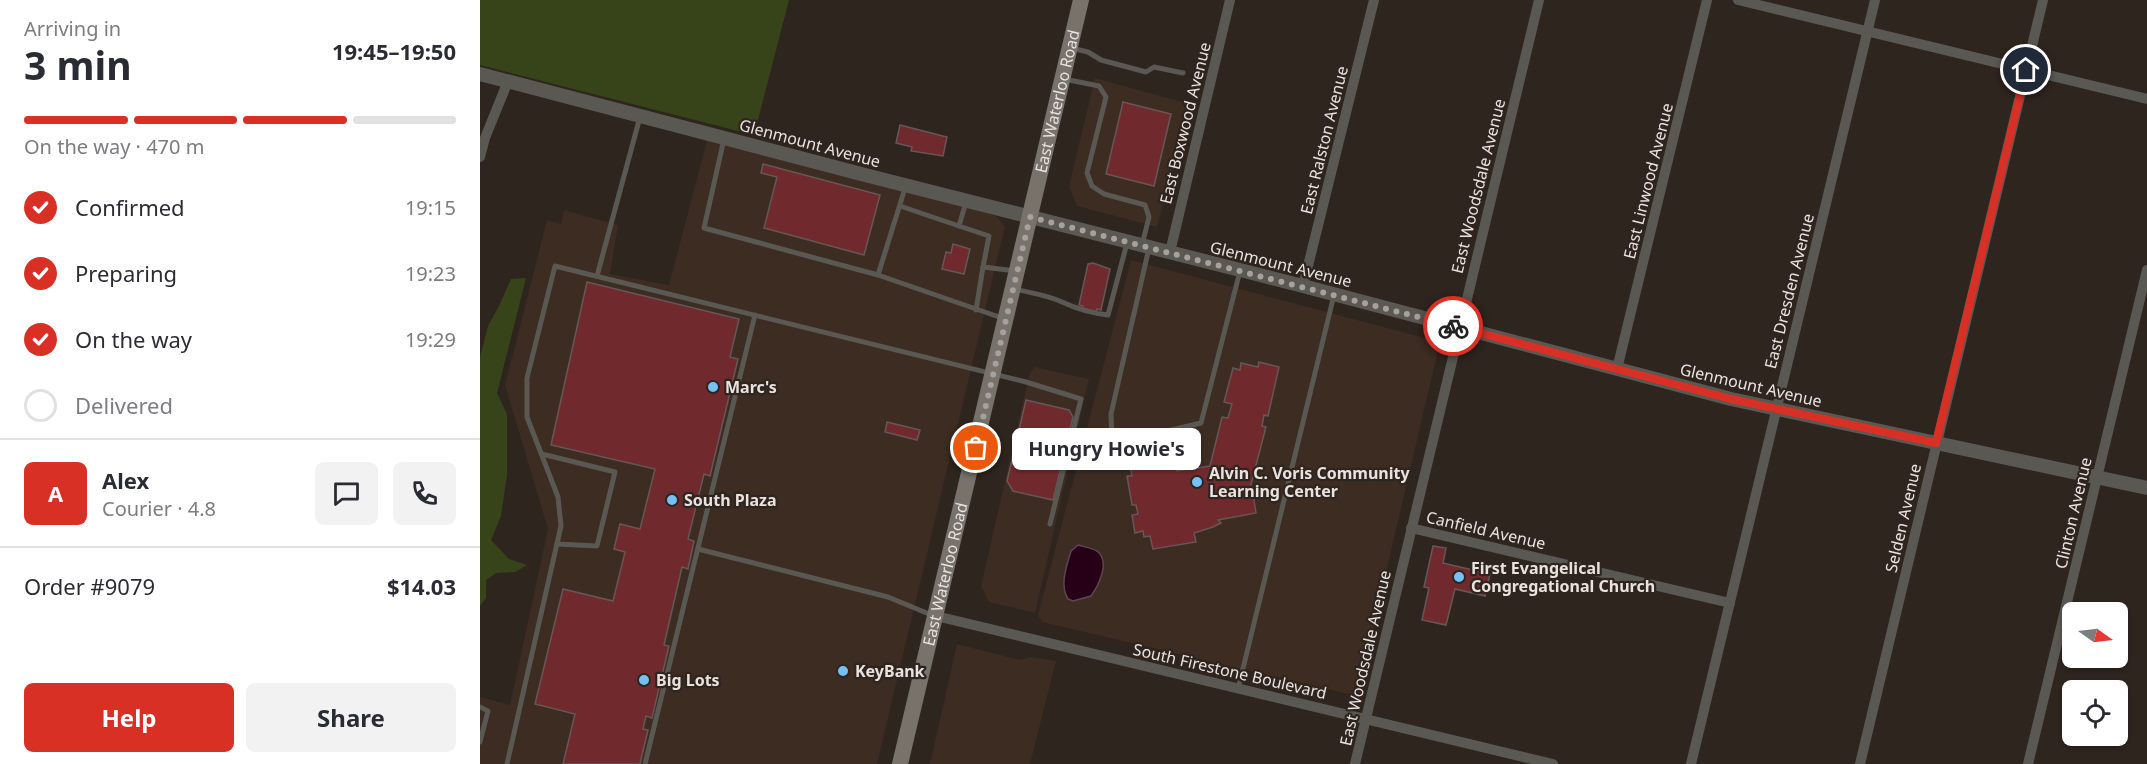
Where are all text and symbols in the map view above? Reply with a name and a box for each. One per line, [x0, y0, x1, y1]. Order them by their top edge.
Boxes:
text: Arriving in [24, 15, 121, 42]
street label: East Waterloo Road [1029, 27, 1085, 175]
text: 19:45–19:50 [332, 36, 456, 66]
text: 3 min [24, 38, 131, 91]
street label: East Boxwood Avenue [1154, 40, 1216, 206]
pin [2000, 44, 2051, 95]
icon: home [2009, 53, 2042, 86]
street label: East Ralston Avenue [1295, 64, 1353, 216]
street label: East Woodsdale Avenue [1446, 96, 1510, 276]
street label: East Linwood Avenue [1618, 101, 1678, 261]
street label: Glenmount Avenue [737, 114, 883, 172]
text: On the way · 470 m [24, 133, 204, 160]
icon: check [24, 191, 57, 224]
text: Confirmed [75, 192, 185, 222]
text: 19:15 [405, 194, 456, 221]
street label: East Dresden Avenue [1759, 211, 1819, 371]
street label: Glenmount Avenue [1208, 236, 1354, 292]
icon: check [24, 257, 57, 290]
text: Preparing [75, 258, 177, 288]
text: 19:23 [405, 260, 456, 287]
courier [1423, 296, 1483, 356]
icon: bike [1437, 310, 1470, 343]
icon: check [24, 323, 57, 356]
text: On the way [75, 324, 192, 354]
text: 19:29 [405, 326, 456, 353]
street label: Glenmount Avenue [1678, 358, 1824, 412]
place label: Marc's [725, 376, 777, 398]
marker: Marc's [706, 380, 720, 394]
text: Delivered [75, 390, 173, 420]
pin [950, 422, 1001, 473]
callout: Hungry Howie's [1012, 427, 1201, 469]
icon: bag [959, 431, 992, 464]
text: Hungry Howie's [1028, 435, 1185, 462]
street label: Clinton Avenue [2049, 455, 2097, 571]
street label: Selden Avenue [1880, 461, 1926, 575]
button: chat [315, 462, 378, 525]
button: phone [393, 462, 456, 525]
place label: Alvin C. Voris Community Learning Center [1209, 462, 1410, 502]
text: Alex [102, 465, 149, 495]
marker: Alvin C. Voris Community Learning Center [1190, 475, 1204, 489]
text: A [48, 478, 63, 508]
place label: South Plaza [684, 489, 776, 511]
marker: South Plaza [665, 493, 679, 507]
text: Courier · 4.8 [102, 495, 216, 522]
street label: East Waterloo Road [917, 500, 973, 648]
street label: Canfield Avenue [1424, 506, 1548, 554]
place label: First Evangelical Congregational Church [1471, 557, 1655, 597]
street label: East Woodsdale Avenue [1334, 568, 1396, 748]
marker: First Evangelical Congregational Church [1452, 570, 1466, 584]
text: Order #9079 [24, 571, 155, 601]
text: $14.03 [387, 571, 456, 601]
north arrow [2062, 602, 2128, 668]
map controls [2062, 602, 2128, 746]
street label: South Firestone Boulevard [1131, 638, 1329, 704]
place label: KeyBank [855, 660, 925, 682]
marker: KeyBank [836, 664, 850, 678]
place label: Big Lots [656, 669, 720, 691]
marker: Big Lots [637, 673, 651, 687]
button: locate [2062, 680, 2128, 746]
button: Help [24, 683, 234, 752]
button: Share [246, 683, 456, 752]

